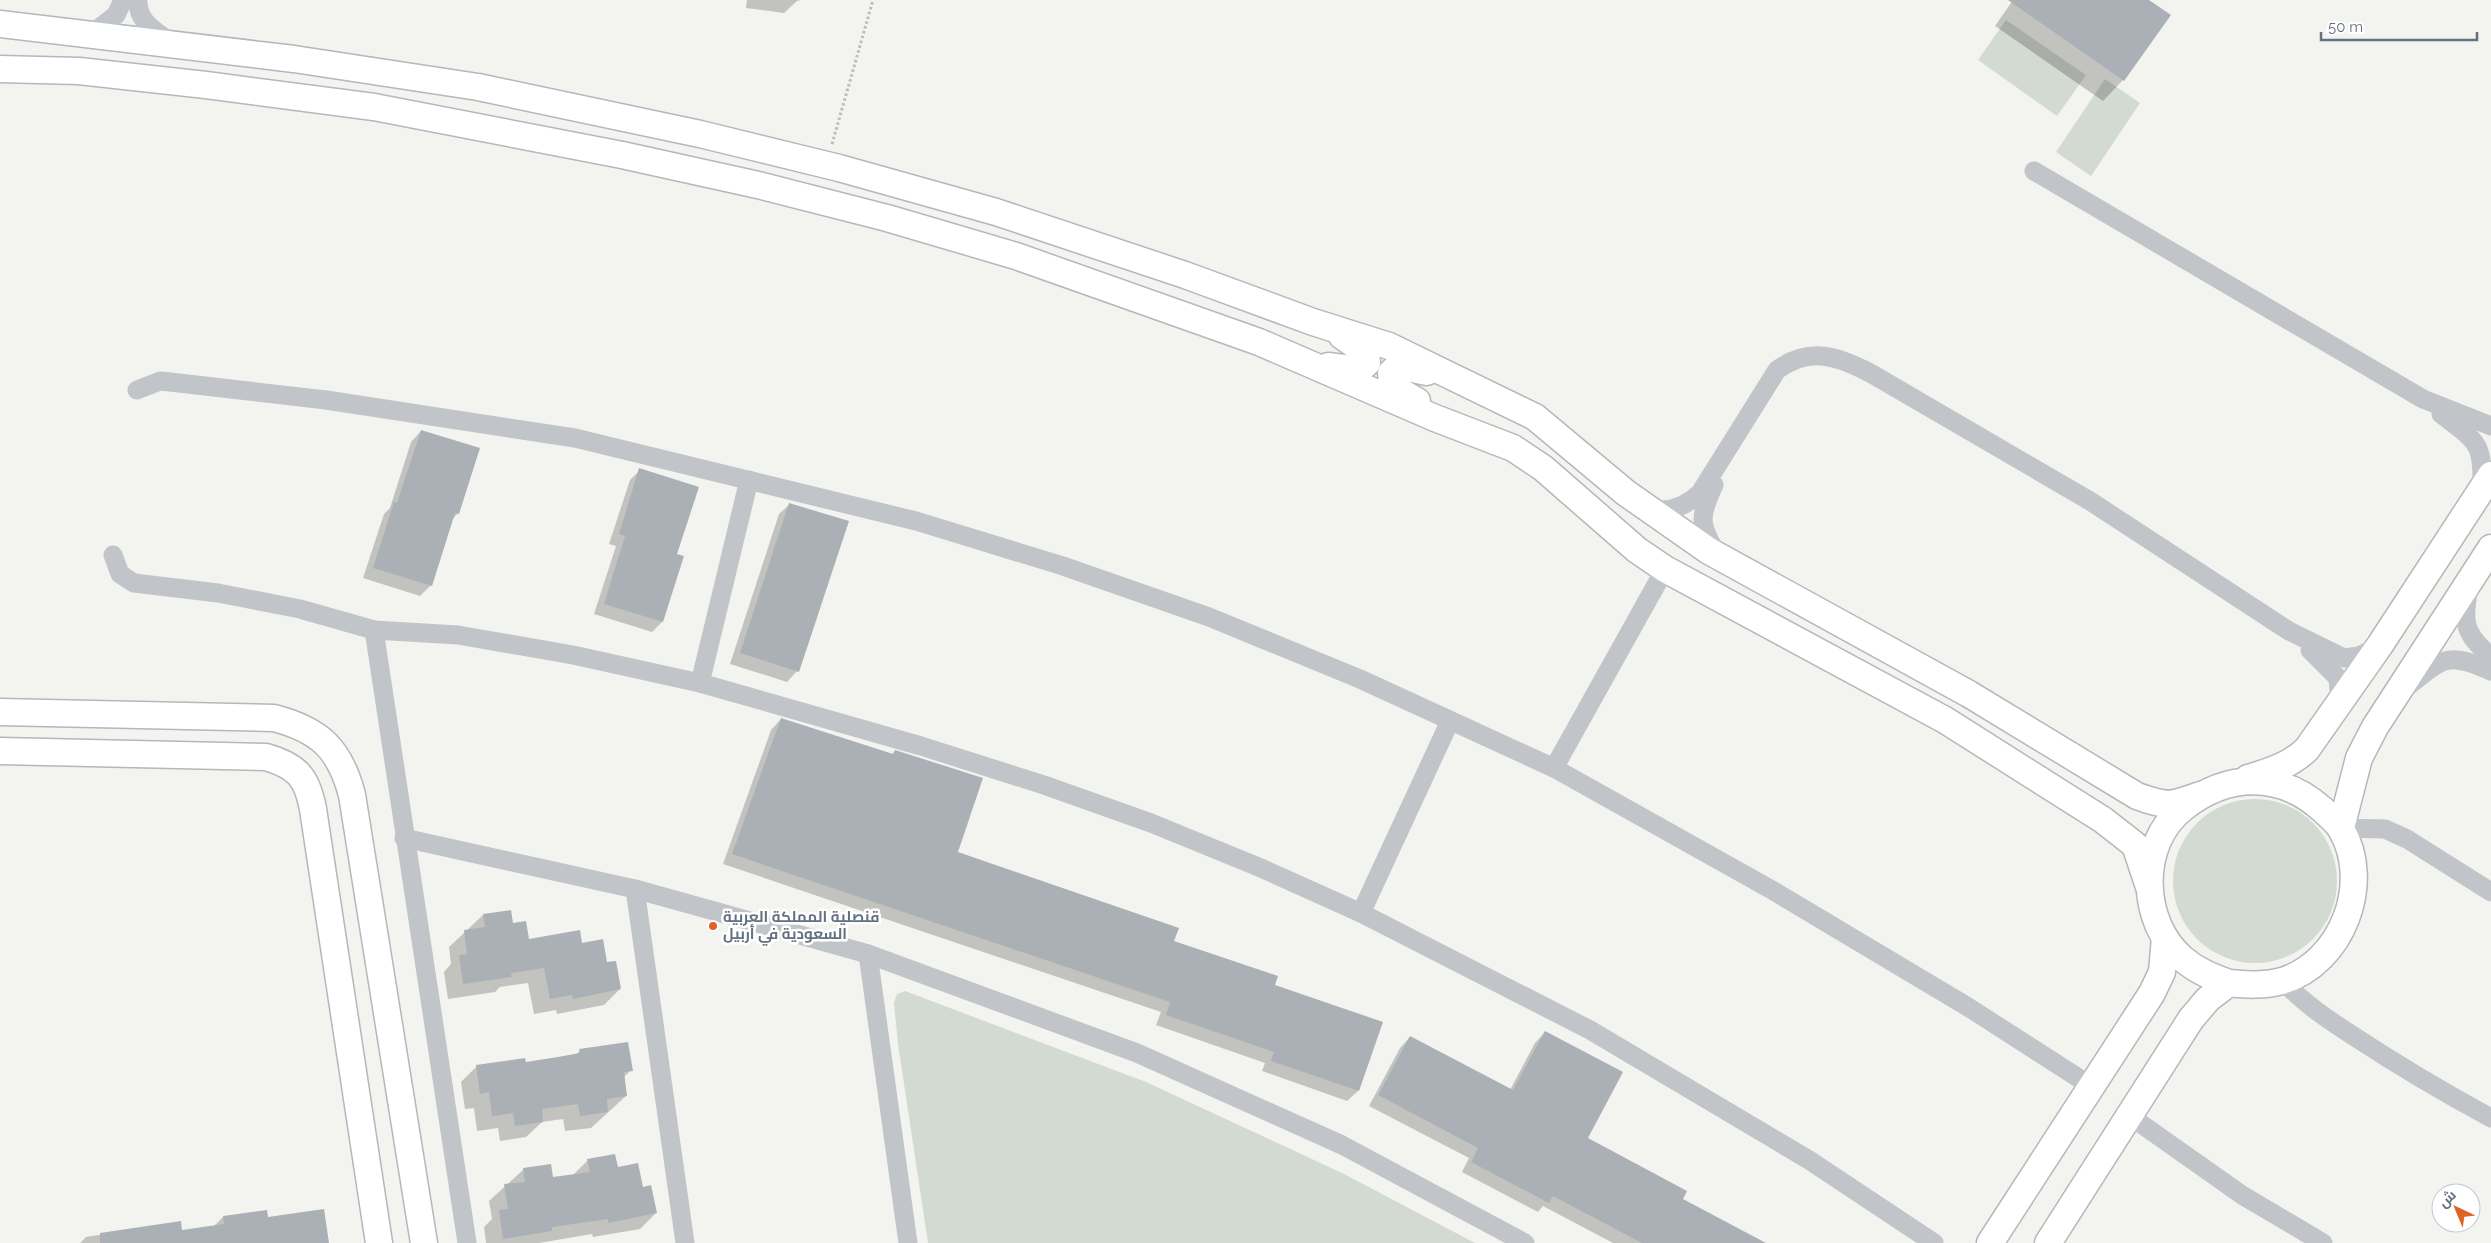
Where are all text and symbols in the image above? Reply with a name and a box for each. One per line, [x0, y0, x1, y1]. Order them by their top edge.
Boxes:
scale bar [2321, 10, 2477, 42]
text: 50 m [2328, 18, 2363, 36]
place label: قنصلية المملكة العربية السعودية في أربيل [723, 908, 879, 946]
marker: قنصلية المملكة العربية السعودية في أربيل [707, 920, 719, 932]
north arrow [2431, 1183, 2481, 1233]
text: ش [2435, 1187, 2460, 1211]

